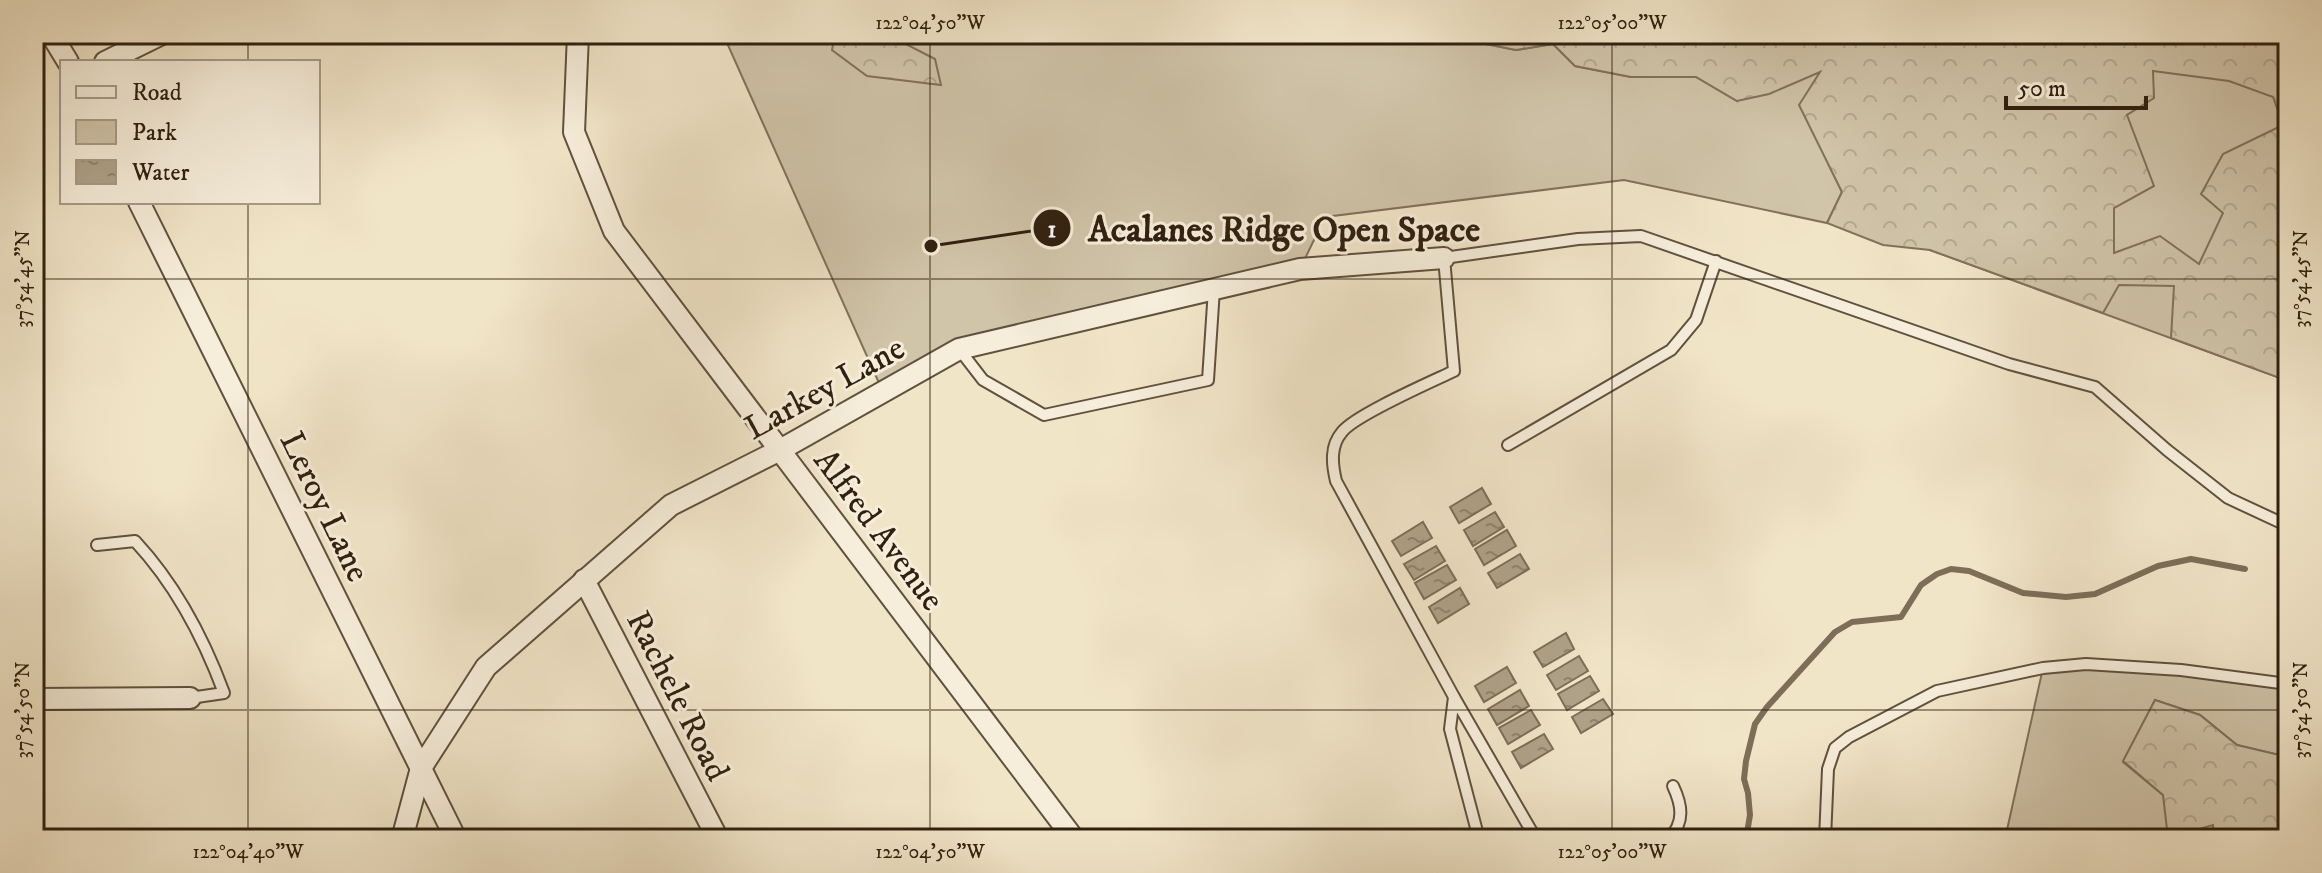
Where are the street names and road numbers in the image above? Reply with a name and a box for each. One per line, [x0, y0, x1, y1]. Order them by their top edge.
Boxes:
street label: Larkey Lane [738, 328, 912, 450]
street label: Leroy Lane [270, 425, 379, 589]
street label: Alfred Avenue [804, 441, 953, 619]
street label: Rachele Road [616, 604, 738, 788]

